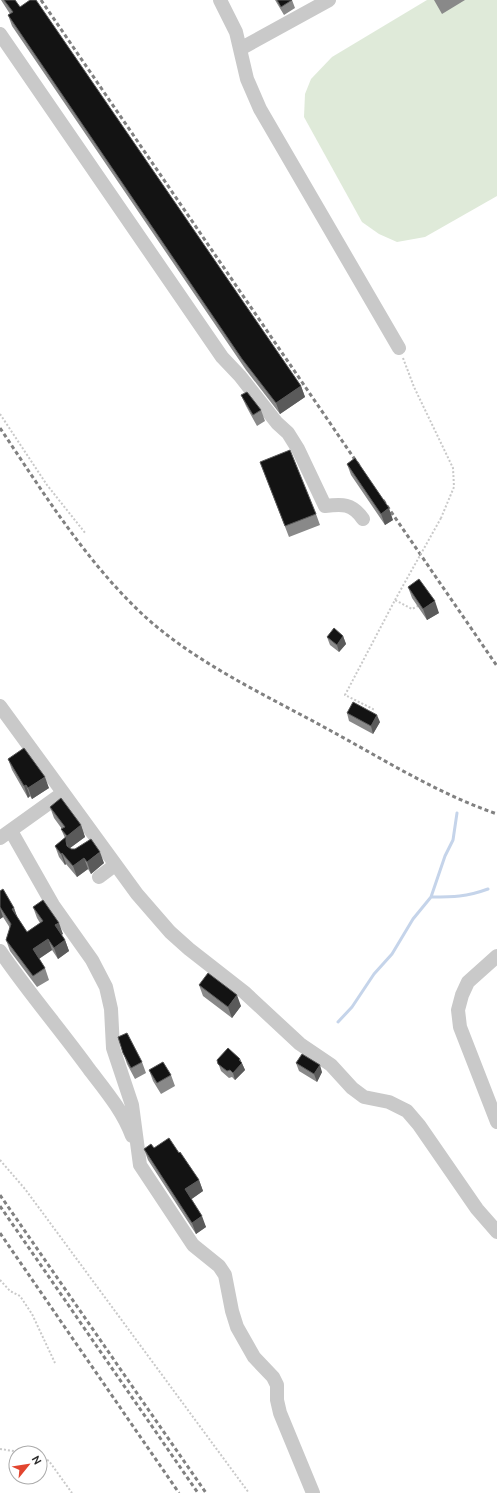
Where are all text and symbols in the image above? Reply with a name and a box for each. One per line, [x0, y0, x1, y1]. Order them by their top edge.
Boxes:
north arrow [8, 1445, 48, 1485]
text: N [29, 1453, 44, 1467]

